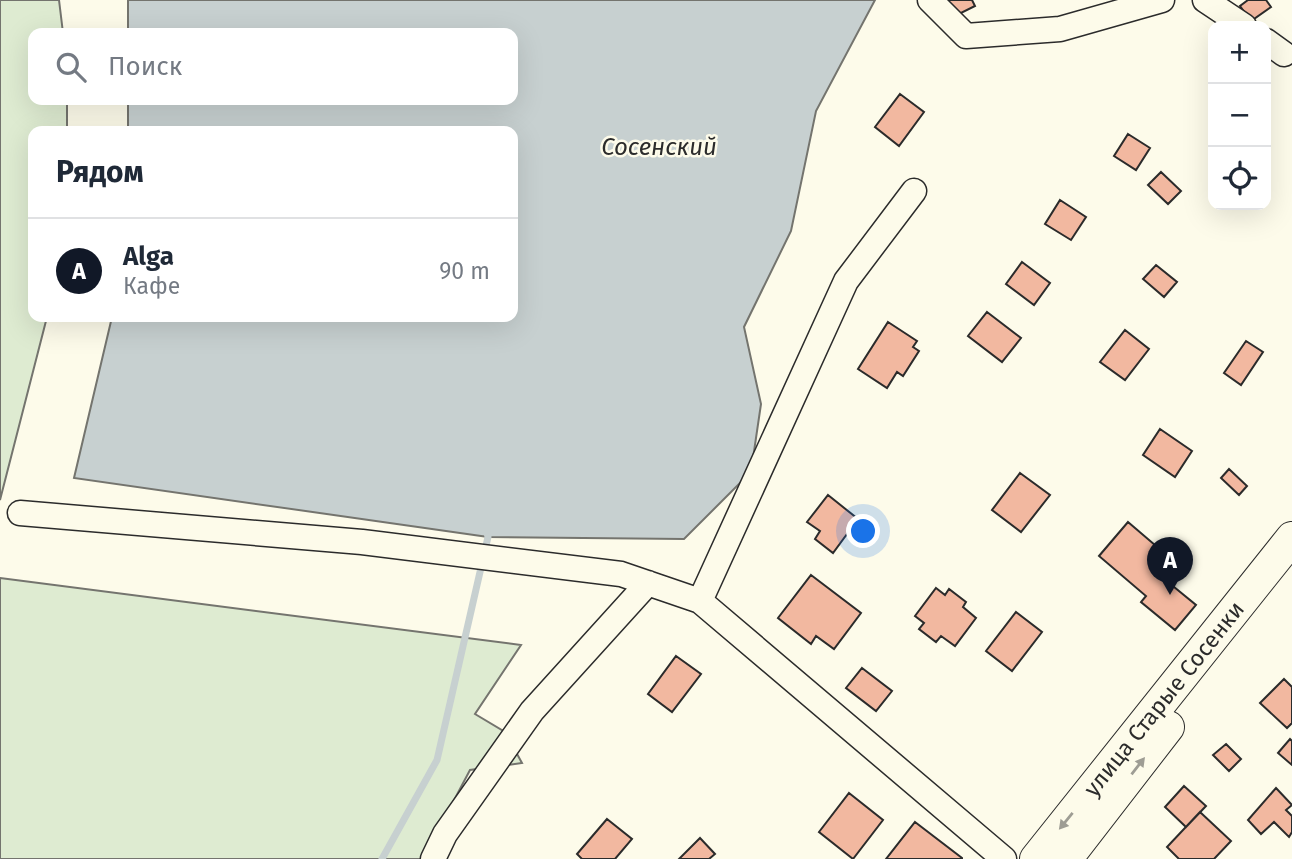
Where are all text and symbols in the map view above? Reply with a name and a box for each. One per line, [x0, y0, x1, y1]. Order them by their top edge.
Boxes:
map controls [1208, 21, 1271, 210]
button: + [1208, 21, 1271, 84]
search box [28, 28, 518, 105]
icon: search [52, 48, 90, 86]
text: Поиск [108, 51, 182, 82]
button: − [1208, 84, 1271, 147]
water label: Сосенский [601, 133, 717, 161]
button: locate [1208, 147, 1271, 210]
text: Рядом [56, 154, 144, 190]
text: Alga [123, 241, 174, 272]
text: A [72, 257, 86, 285]
text: 90 m [439, 257, 490, 285]
text: Кафе [123, 272, 180, 300]
your location [846, 514, 880, 548]
pin: A [1147, 537, 1193, 595]
street label: улица Старые Сосенки [1078, 596, 1250, 802]
one-way arrow [1131, 758, 1146, 776]
one-way arrow [1060, 812, 1074, 830]

